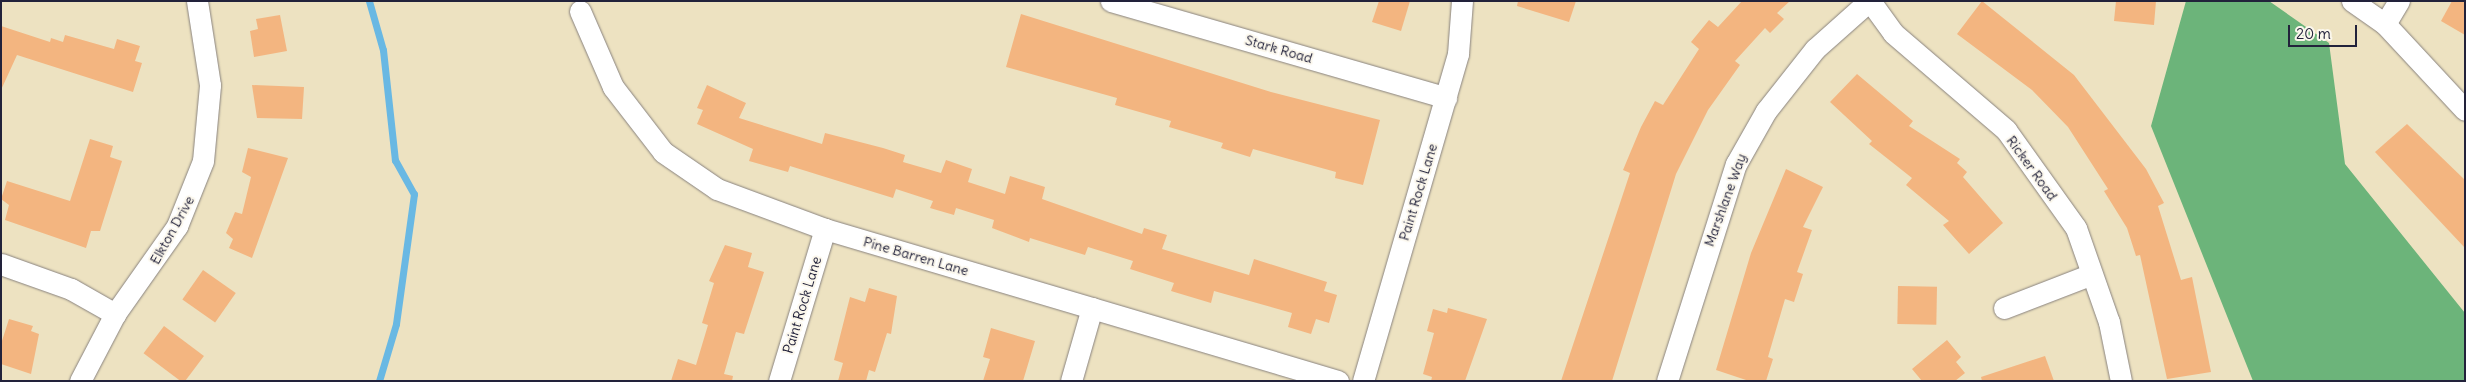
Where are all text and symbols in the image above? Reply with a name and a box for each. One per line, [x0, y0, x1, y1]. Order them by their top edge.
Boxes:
scale bar [2291, 15, 2360, 47]
text: 20 m [2296, 24, 2331, 43]
street label: Stark Road [1243, 31, 1315, 67]
street label: Ricker Road [2003, 132, 2061, 204]
street label: Paint Rock Lane [1395, 141, 1441, 243]
street label: Marshlane Way [1700, 151, 1750, 249]
street label: Elkton Drive [146, 193, 198, 267]
street label: Pine Barren Lane [861, 233, 971, 279]
street label: Paint Rock Lane [779, 254, 825, 356]

